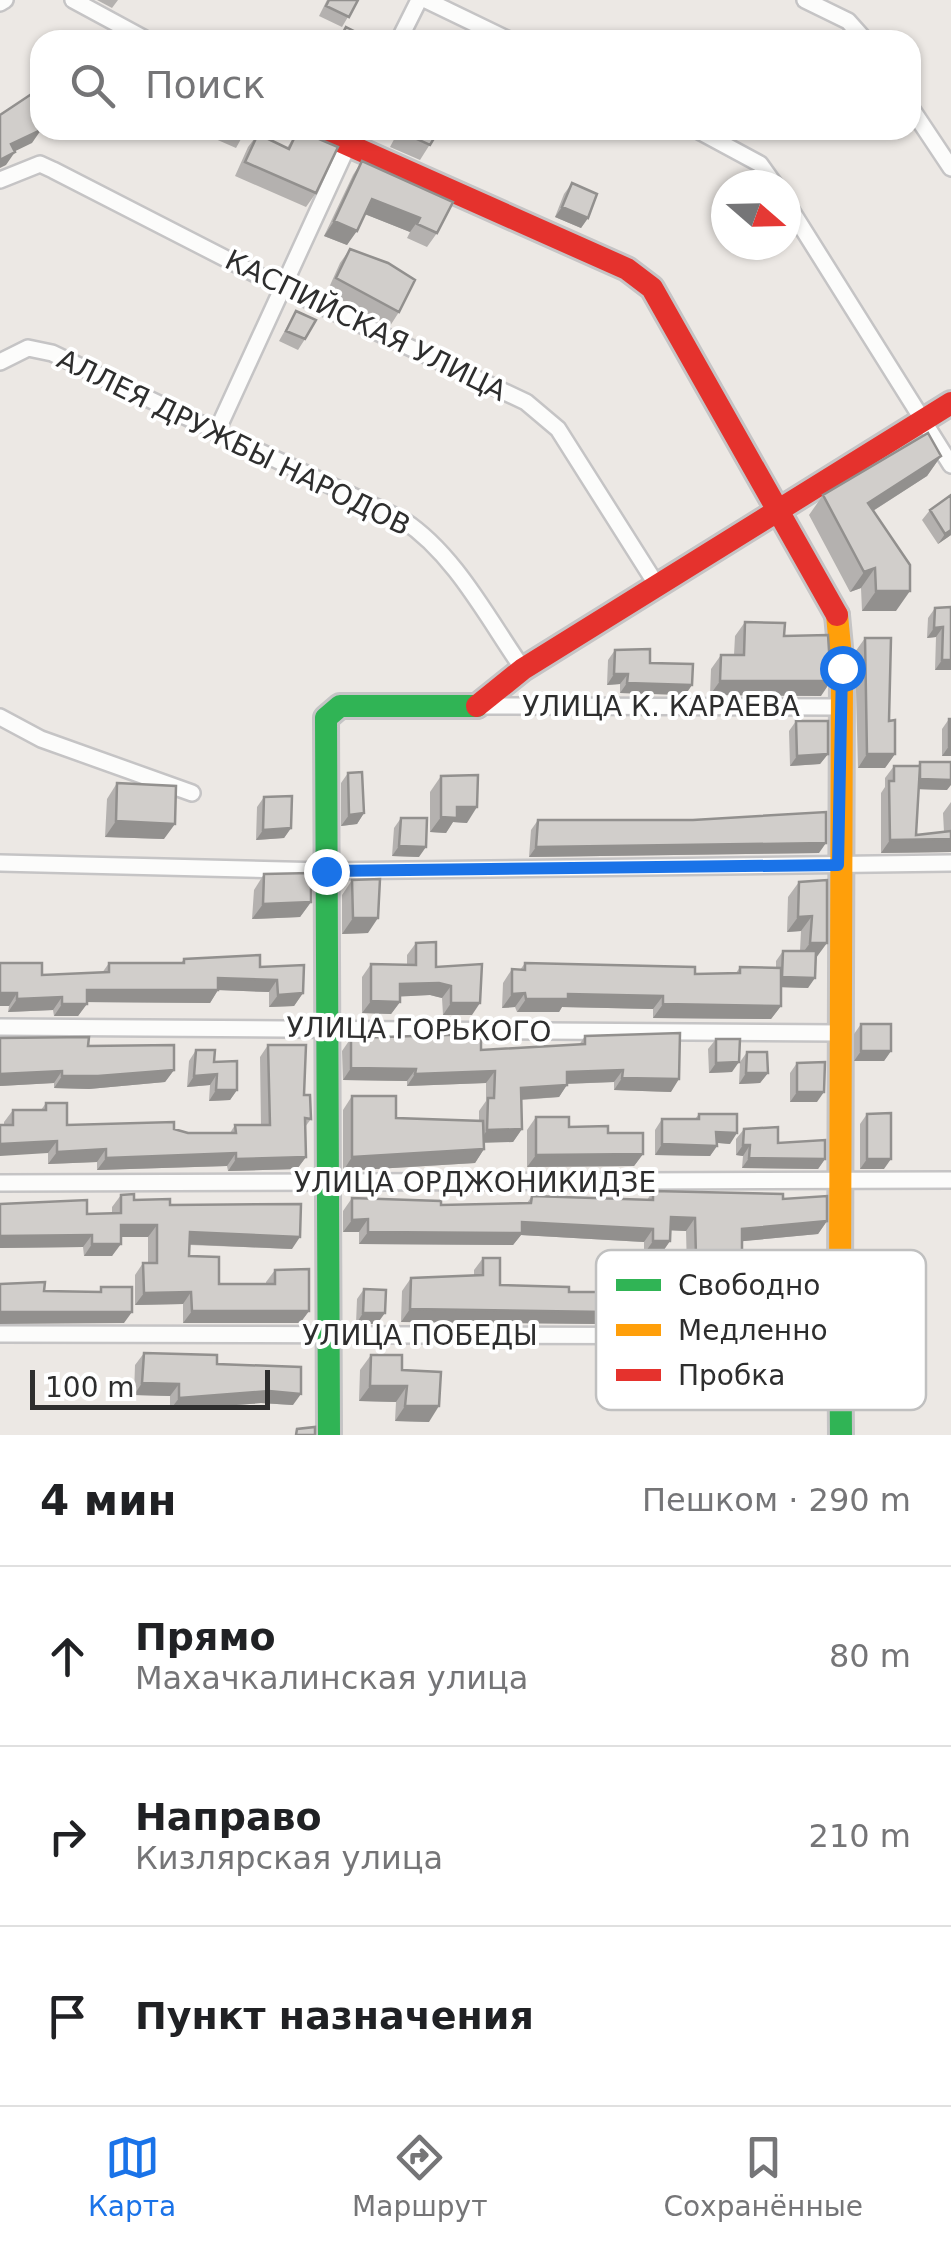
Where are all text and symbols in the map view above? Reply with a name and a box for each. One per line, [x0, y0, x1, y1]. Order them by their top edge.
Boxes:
search box [30, 30, 921, 140]
icon: search [65, 58, 120, 113]
text: Поиск [145, 63, 265, 107]
north arrow [711, 170, 801, 260]
street label: КАСПИЙСКАЯ УЛИЦА [220, 242, 512, 408]
street label: АЛЛЕЯ ДРУЖБЫ НАРОДОВ [52, 342, 416, 542]
route start [820, 646, 866, 692]
street label: УЛИЦА К. КАРАЕВА [522, 690, 800, 723]
route end [304, 849, 350, 895]
street label: УЛИЦА ГОРЬКОГО [286, 1011, 552, 1048]
street label: УЛИЦА ОРДЖОНИКИДЗЕ [294, 1166, 656, 1199]
legend [596, 1250, 926, 1410]
text: Свободно [678, 1269, 820, 1302]
text: Медленно [678, 1314, 828, 1347]
street label: УЛИЦА ПОБЕДЫ [302, 1319, 538, 1352]
text: Пробка [678, 1359, 785, 1392]
scale bar [30, 1365, 270, 1410]
text: 100 m [45, 1371, 135, 1404]
text: 4 мин [40, 1476, 177, 1525]
text: Пешком · 290 m [642, 1481, 911, 1519]
text: Прямо [135, 1615, 276, 1659]
icon: ahead [40, 1629, 95, 1684]
text: 80 m [829, 1637, 911, 1675]
text: Махачкалинская улица [135, 1659, 528, 1697]
text: Направо [135, 1795, 322, 1839]
icon: right [40, 1809, 95, 1864]
text: 210 m [809, 1817, 911, 1855]
text: Кизлярская улица [135, 1839, 443, 1877]
icon: arrive [40, 1989, 95, 2044]
text: Пункт назначения [135, 1994, 534, 2038]
tab: Карта [88, 2130, 176, 2223]
tab: Маршрут [352, 2130, 487, 2223]
tab: Сохранённые [663, 2130, 863, 2223]

